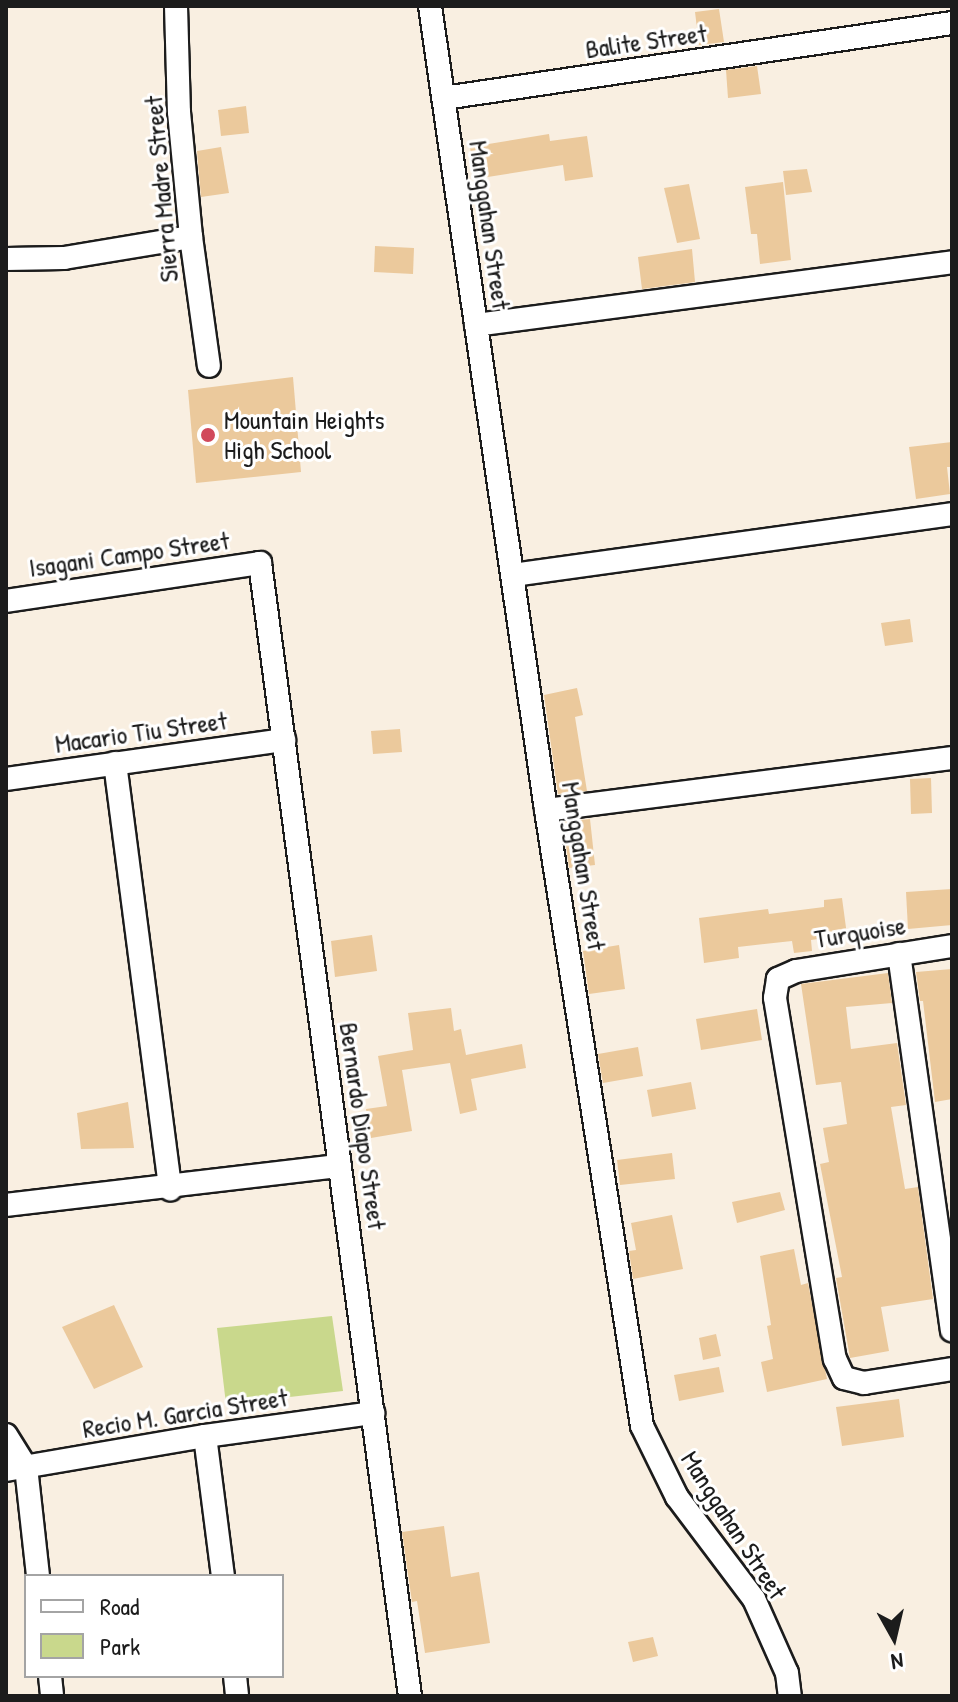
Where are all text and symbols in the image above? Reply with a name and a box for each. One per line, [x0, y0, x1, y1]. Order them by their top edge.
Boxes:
street label: Balite Street [583, 17, 709, 65]
street label: Sierra Madre Street [137, 95, 185, 283]
street label: Manggahan Street [463, 139, 517, 311]
place label: Mountain Heights High School [224, 404, 385, 466]
marker: Mountain Heights High School [199, 426, 217, 444]
street label: Isagani Campo Street [27, 525, 231, 583]
street label: Macario Tiu Street [53, 705, 229, 759]
street label: Manggahan Street [555, 780, 613, 952]
street label: Turquoise [812, 909, 908, 955]
street label: Bernardo Diapo Street [333, 1021, 393, 1231]
street label: Recio M. Garcia Street [80, 1381, 290, 1445]
street label: Manggahan Street [675, 1445, 793, 1605]
legend [24, 1574, 284, 1678]
text: Road [100, 1590, 139, 1622]
north arrow [854, 1598, 934, 1678]
text: Park [100, 1630, 140, 1662]
text: N [889, 1646, 905, 1677]

